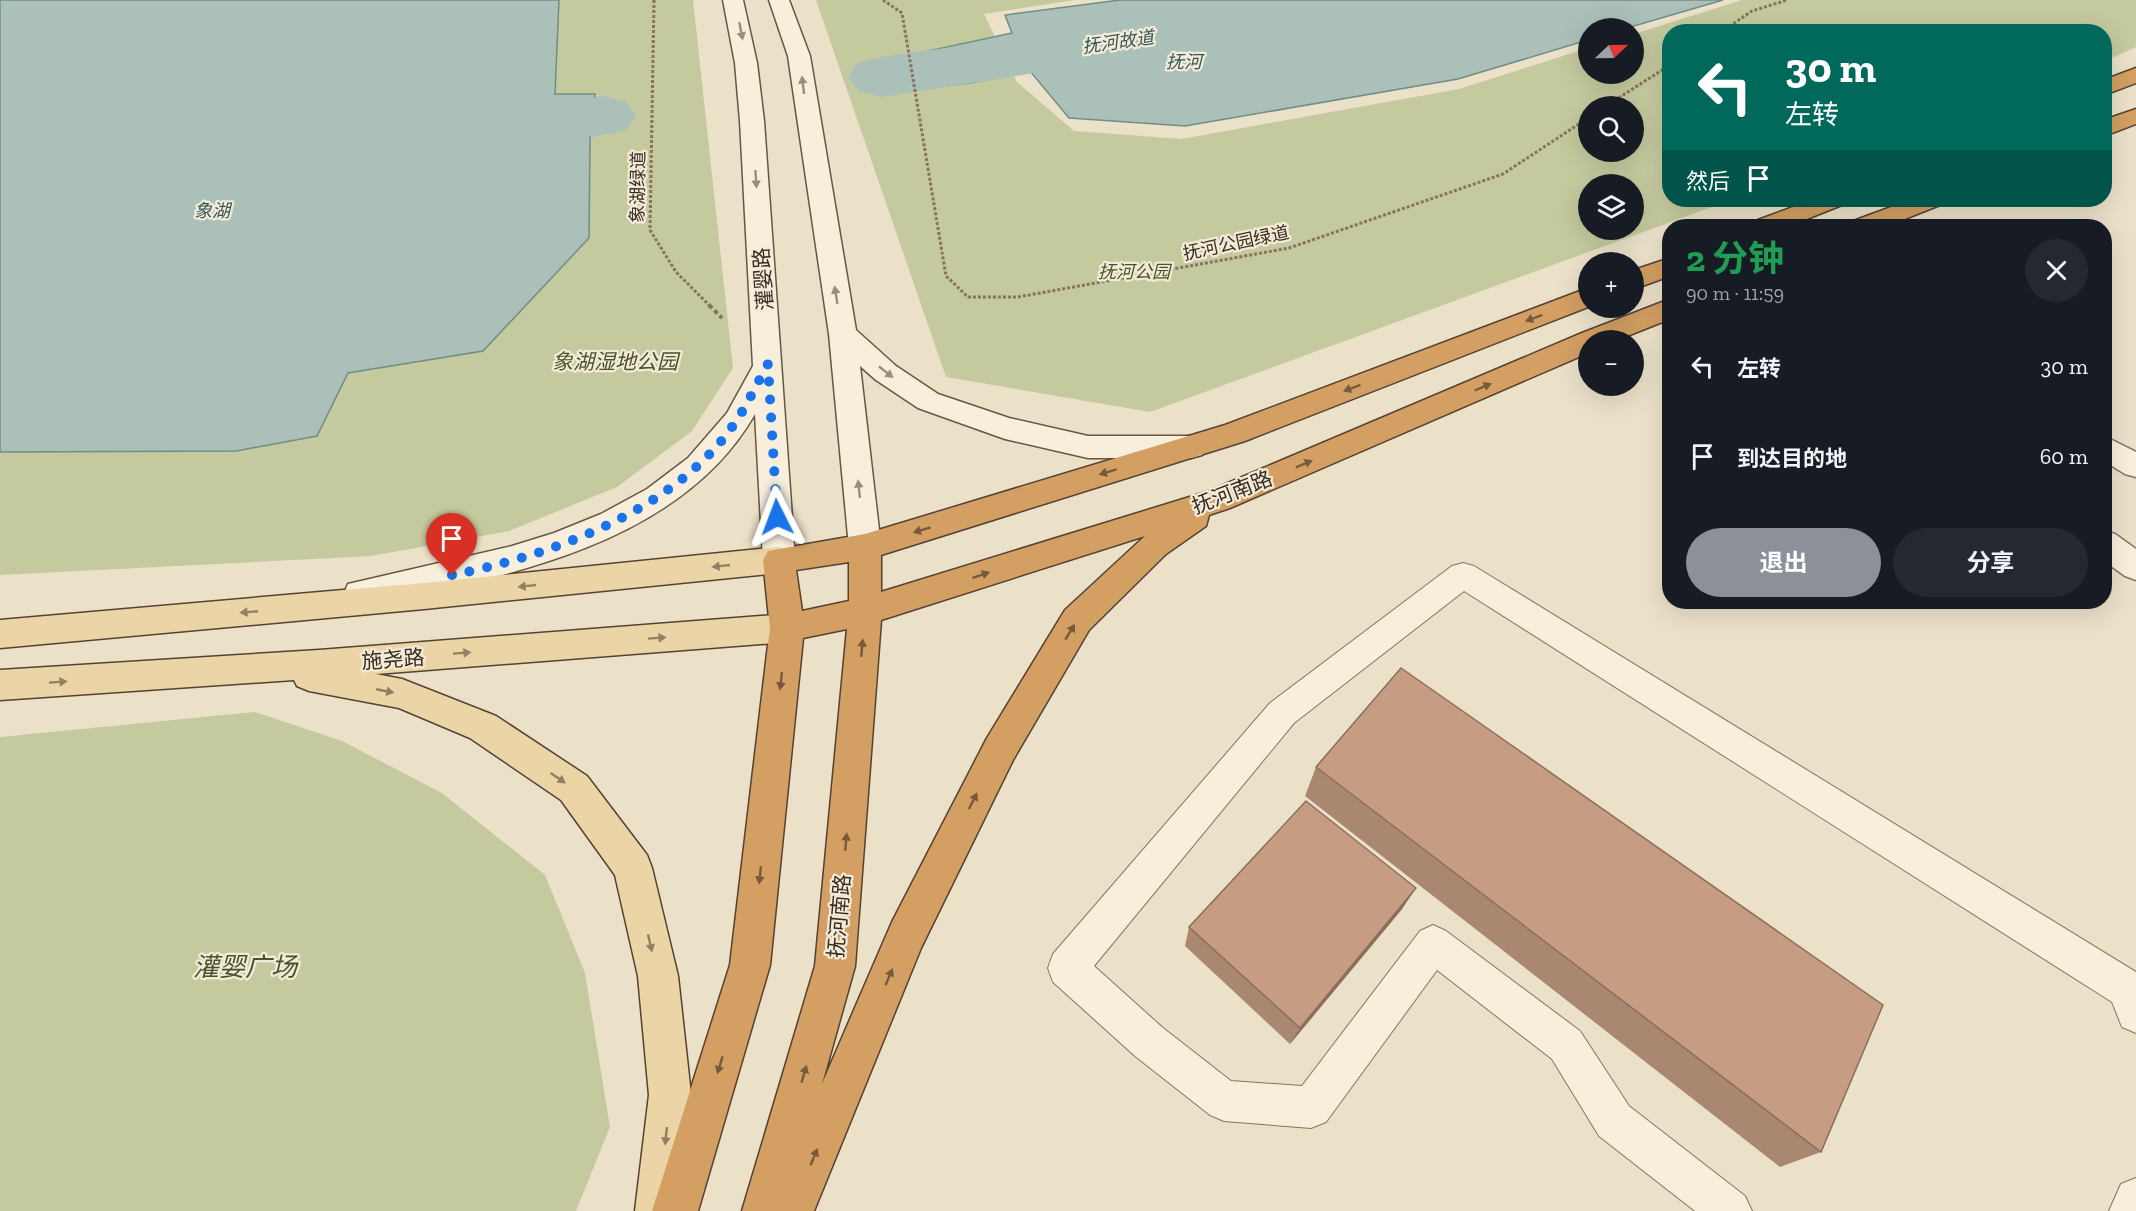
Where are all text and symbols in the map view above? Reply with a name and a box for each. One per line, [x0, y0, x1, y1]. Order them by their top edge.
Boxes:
north arrow [1578, 18, 1644, 84]
map controls [1578, 18, 1644, 396]
one-way arrow [737, 22, 746, 41]
water label: 抚河故道 [1081, 26, 1158, 58]
text: 30 m [1785, 42, 1876, 93]
icon: left [1686, 48, 1764, 126]
water label: 抚河 [1166, 51, 1205, 73]
one-way arrow [798, 76, 807, 95]
button: search [1578, 96, 1644, 162]
text: 左转 [1785, 99, 1839, 131]
street label: 象湖绿道 [626, 151, 650, 223]
icon: arrive [1742, 162, 1775, 195]
text: 然后 [1686, 168, 1730, 195]
one-way arrow [752, 169, 761, 188]
button: layers [1578, 174, 1644, 240]
water label: 象湖 [194, 200, 233, 222]
street label: 抚河公园绿道 [1181, 221, 1291, 265]
text: 2 分钟 [1686, 237, 1784, 280]
button: close [2025, 239, 2088, 302]
street label: 灌婴路 [748, 247, 778, 311]
button: + [1578, 252, 1644, 318]
park label: 抚河公园 [1098, 261, 1173, 283]
text: 90 m · 11:59 [1686, 281, 1784, 305]
one-way arrow [832, 286, 841, 305]
one-way arrow [1525, 314, 1543, 323]
button: − [1578, 330, 1644, 396]
park label: 象湖湿地公园 [552, 349, 681, 374]
icon: left [1686, 350, 1719, 383]
text: 30 m [2041, 353, 2088, 380]
text: 左转 [1737, 355, 1781, 382]
one-way arrow [879, 366, 894, 378]
one-way arrow [1475, 382, 1493, 392]
one-way arrow [1343, 384, 1361, 393]
icon: arrive [1686, 440, 1719, 473]
text: 60 m [2040, 443, 2088, 470]
text: 到达目的地 [1737, 445, 1847, 472]
one-way arrow [1295, 458, 1313, 468]
street label: 抚河南路 [1188, 465, 1276, 519]
one-way arrow [1099, 468, 1117, 477]
one-way arrow [854, 479, 864, 498]
position arrow [745, 485, 809, 549]
pin [426, 513, 477, 575]
icon: arrive [435, 522, 468, 555]
one-way arrow [913, 525, 931, 535]
button: 退出 [1686, 528, 1881, 597]
button: 分享 [1893, 528, 2088, 597]
one-way arrow [711, 561, 730, 571]
one-way arrow [972, 570, 990, 579]
one-way arrow [517, 581, 536, 591]
one-way arrow [239, 607, 258, 617]
one-way arrow [1064, 624, 1075, 640]
one-way arrow [647, 633, 666, 643]
one-way arrow [857, 638, 867, 657]
street label: 施尧路 [361, 644, 425, 674]
one-way arrow [453, 648, 472, 658]
one-way arrow [776, 672, 786, 691]
one-way arrow [49, 677, 68, 686]
one-way arrow [376, 687, 395, 696]
one-way arrow [550, 772, 566, 783]
one-way arrow [969, 793, 978, 810]
one-way arrow [841, 832, 851, 851]
one-way arrow [755, 866, 765, 885]
street label: 抚河南路 [823, 873, 855, 959]
one-way arrow [646, 934, 655, 953]
park label: 灌婴广场 [193, 951, 299, 983]
one-way arrow [885, 968, 894, 986]
one-way arrow [714, 1056, 724, 1074]
one-way arrow [800, 1065, 809, 1083]
one-way arrow [661, 1127, 671, 1146]
one-way arrow [810, 1148, 819, 1166]

